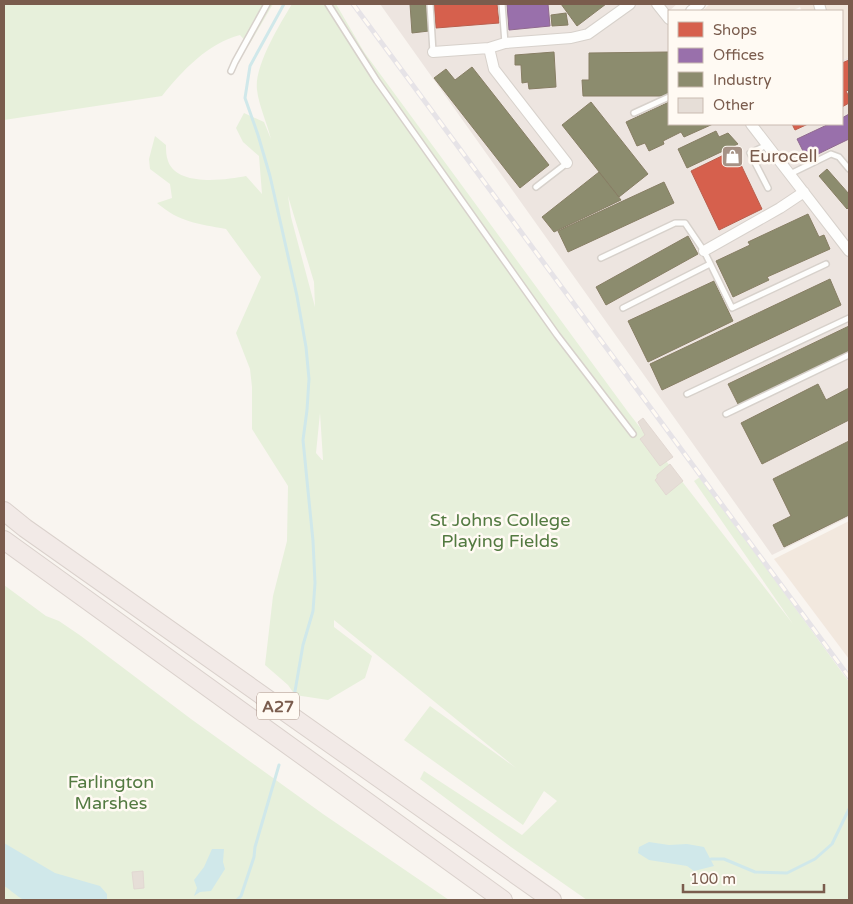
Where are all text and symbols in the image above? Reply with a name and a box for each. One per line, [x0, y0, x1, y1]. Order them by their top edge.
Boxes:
legend [668, 10, 843, 125]
text: Shops [713, 21, 757, 39]
text: Offices [713, 46, 764, 64]
text: Industry [713, 71, 772, 89]
text: Other [713, 96, 755, 114]
shop icon: Eurocell [721, 144, 745, 168]
place label: Eurocell [749, 145, 817, 167]
park label: St Johns College Playing Fields [430, 509, 570, 552]
road number: A27 [257, 692, 299, 719]
park label: Farlington Marshes [68, 771, 154, 814]
scale bar [683, 862, 824, 894]
text: 100 m [690, 870, 736, 888]

